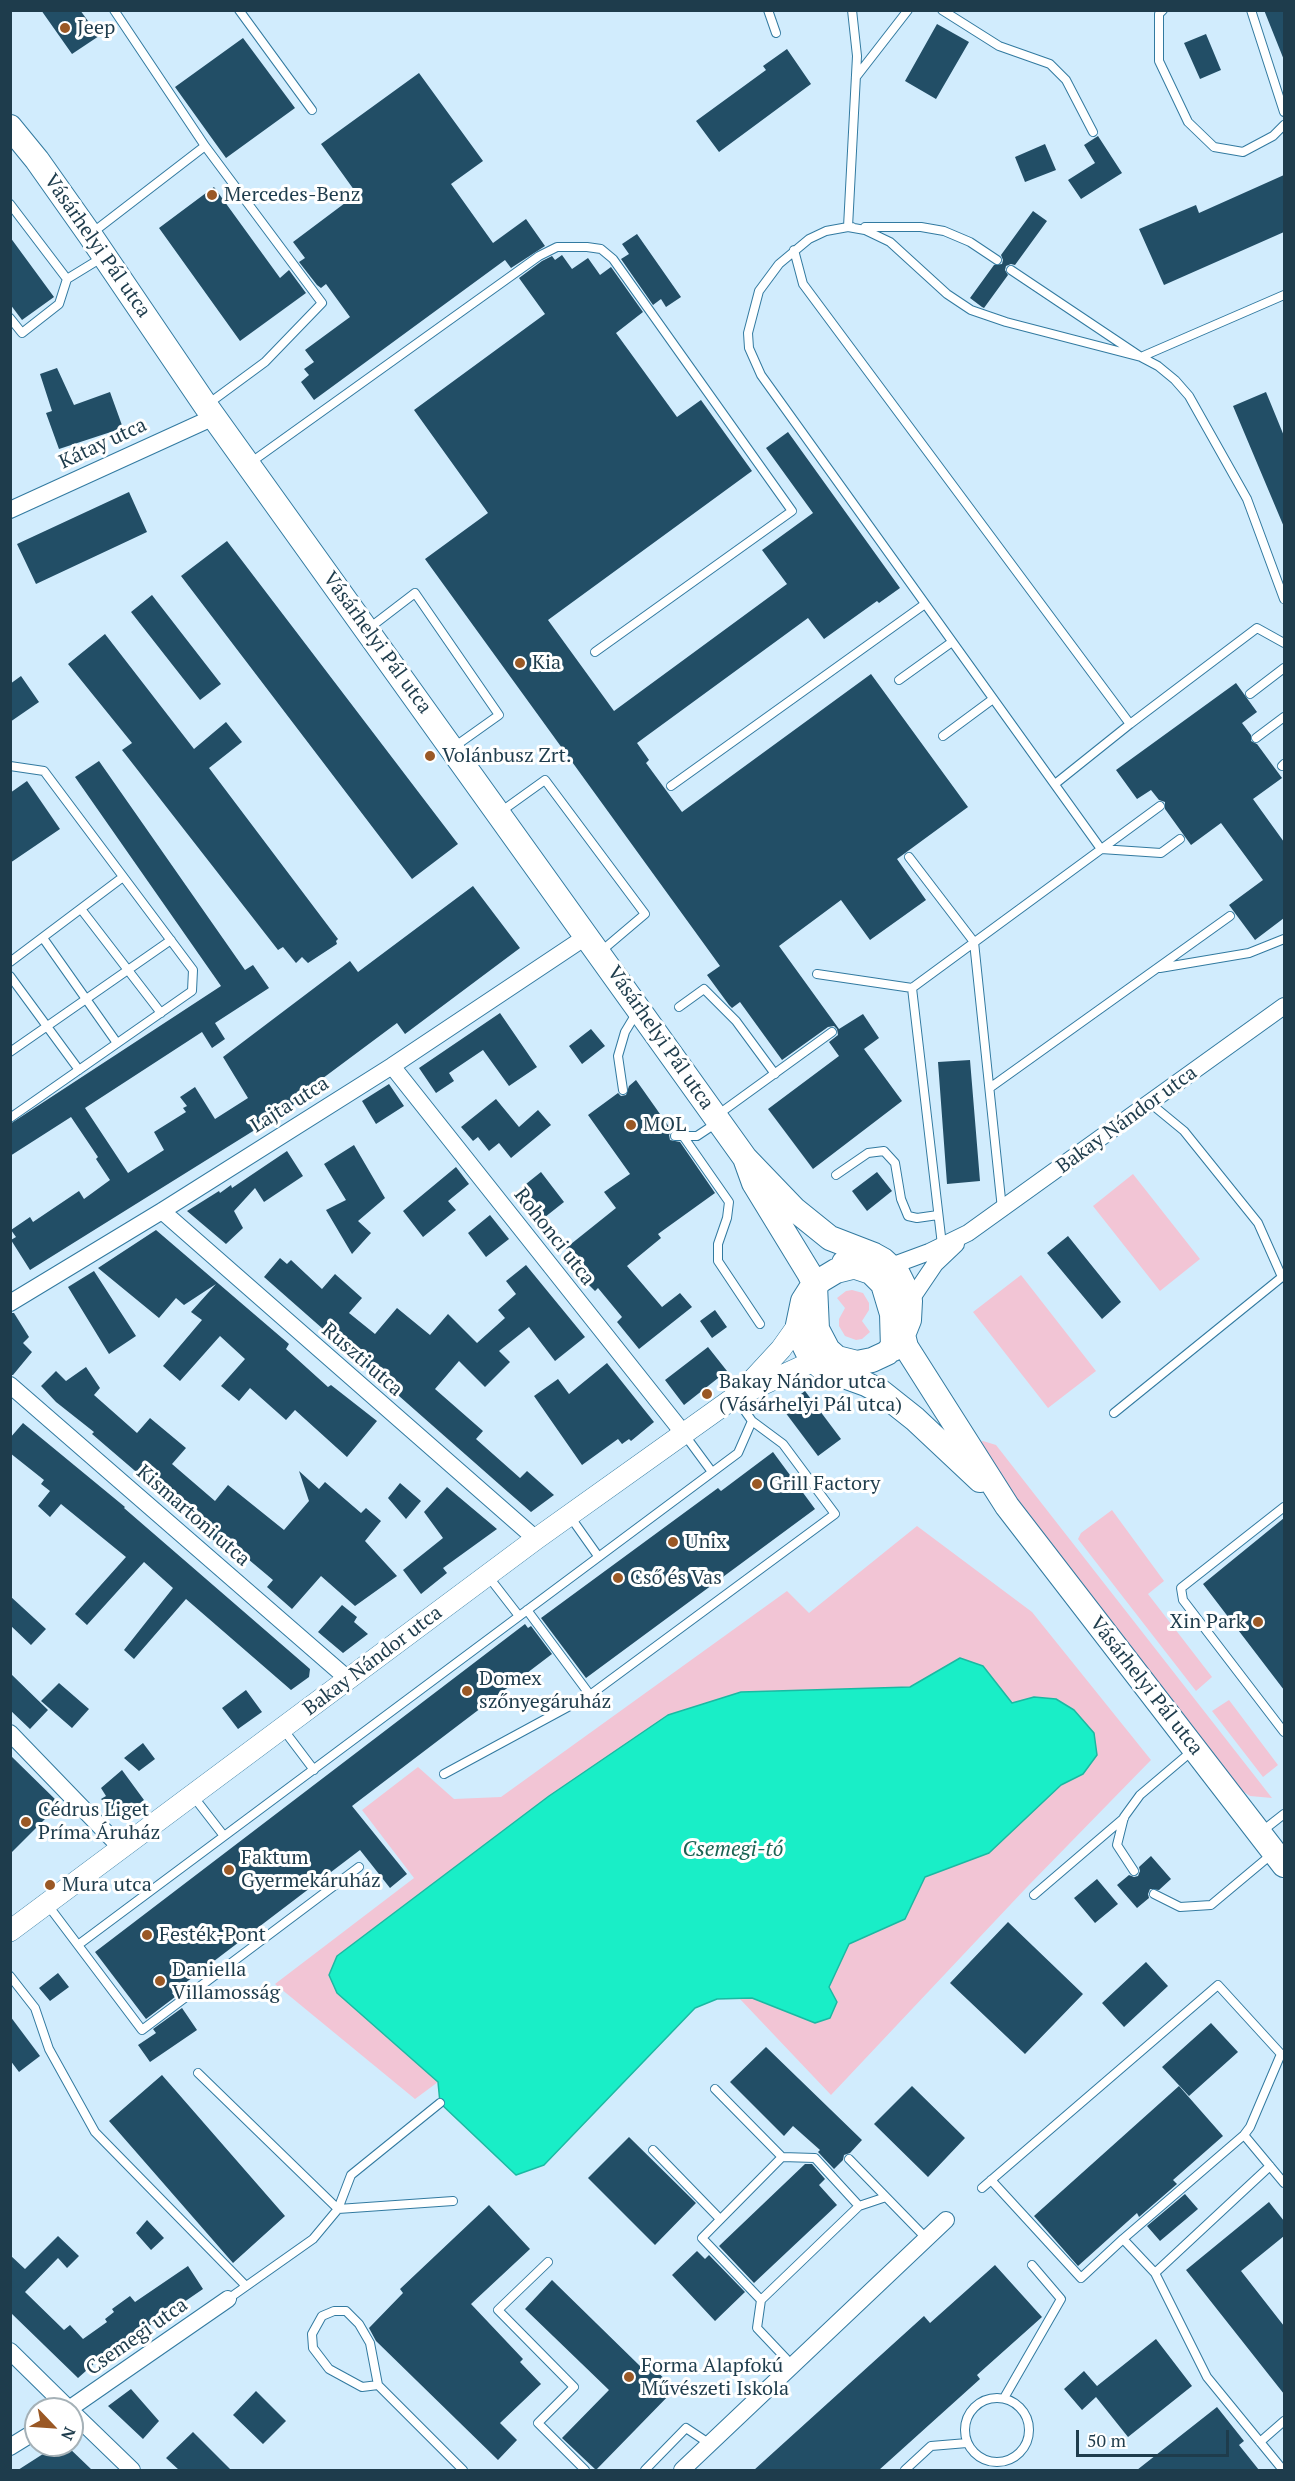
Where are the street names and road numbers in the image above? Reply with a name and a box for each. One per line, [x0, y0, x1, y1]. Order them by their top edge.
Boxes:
street label: Vásárhelyi Pál utca [39, 170, 155, 322]
street label: Kátay utca [55, 413, 151, 475]
street label: Vásárhelyi Pál utca [317, 567, 437, 719]
street label: Vásárhelyi Pál utca [602, 962, 718, 1114]
street label: Bakay Nándor utca [1052, 1061, 1202, 1179]
street label: Lajta utca [247, 1072, 333, 1138]
street label: Rohonci utca [509, 1184, 599, 1290]
street label: Ruszti utca [317, 1318, 407, 1402]
street label: Kismartoni utca [131, 1460, 255, 1572]
street label: Bakay Nándor utca [299, 1601, 447, 1721]
street label: Vásárhelyi Pál utca [1084, 1612, 1208, 1760]
street label: Csemegi utca [82, 2293, 192, 2381]

